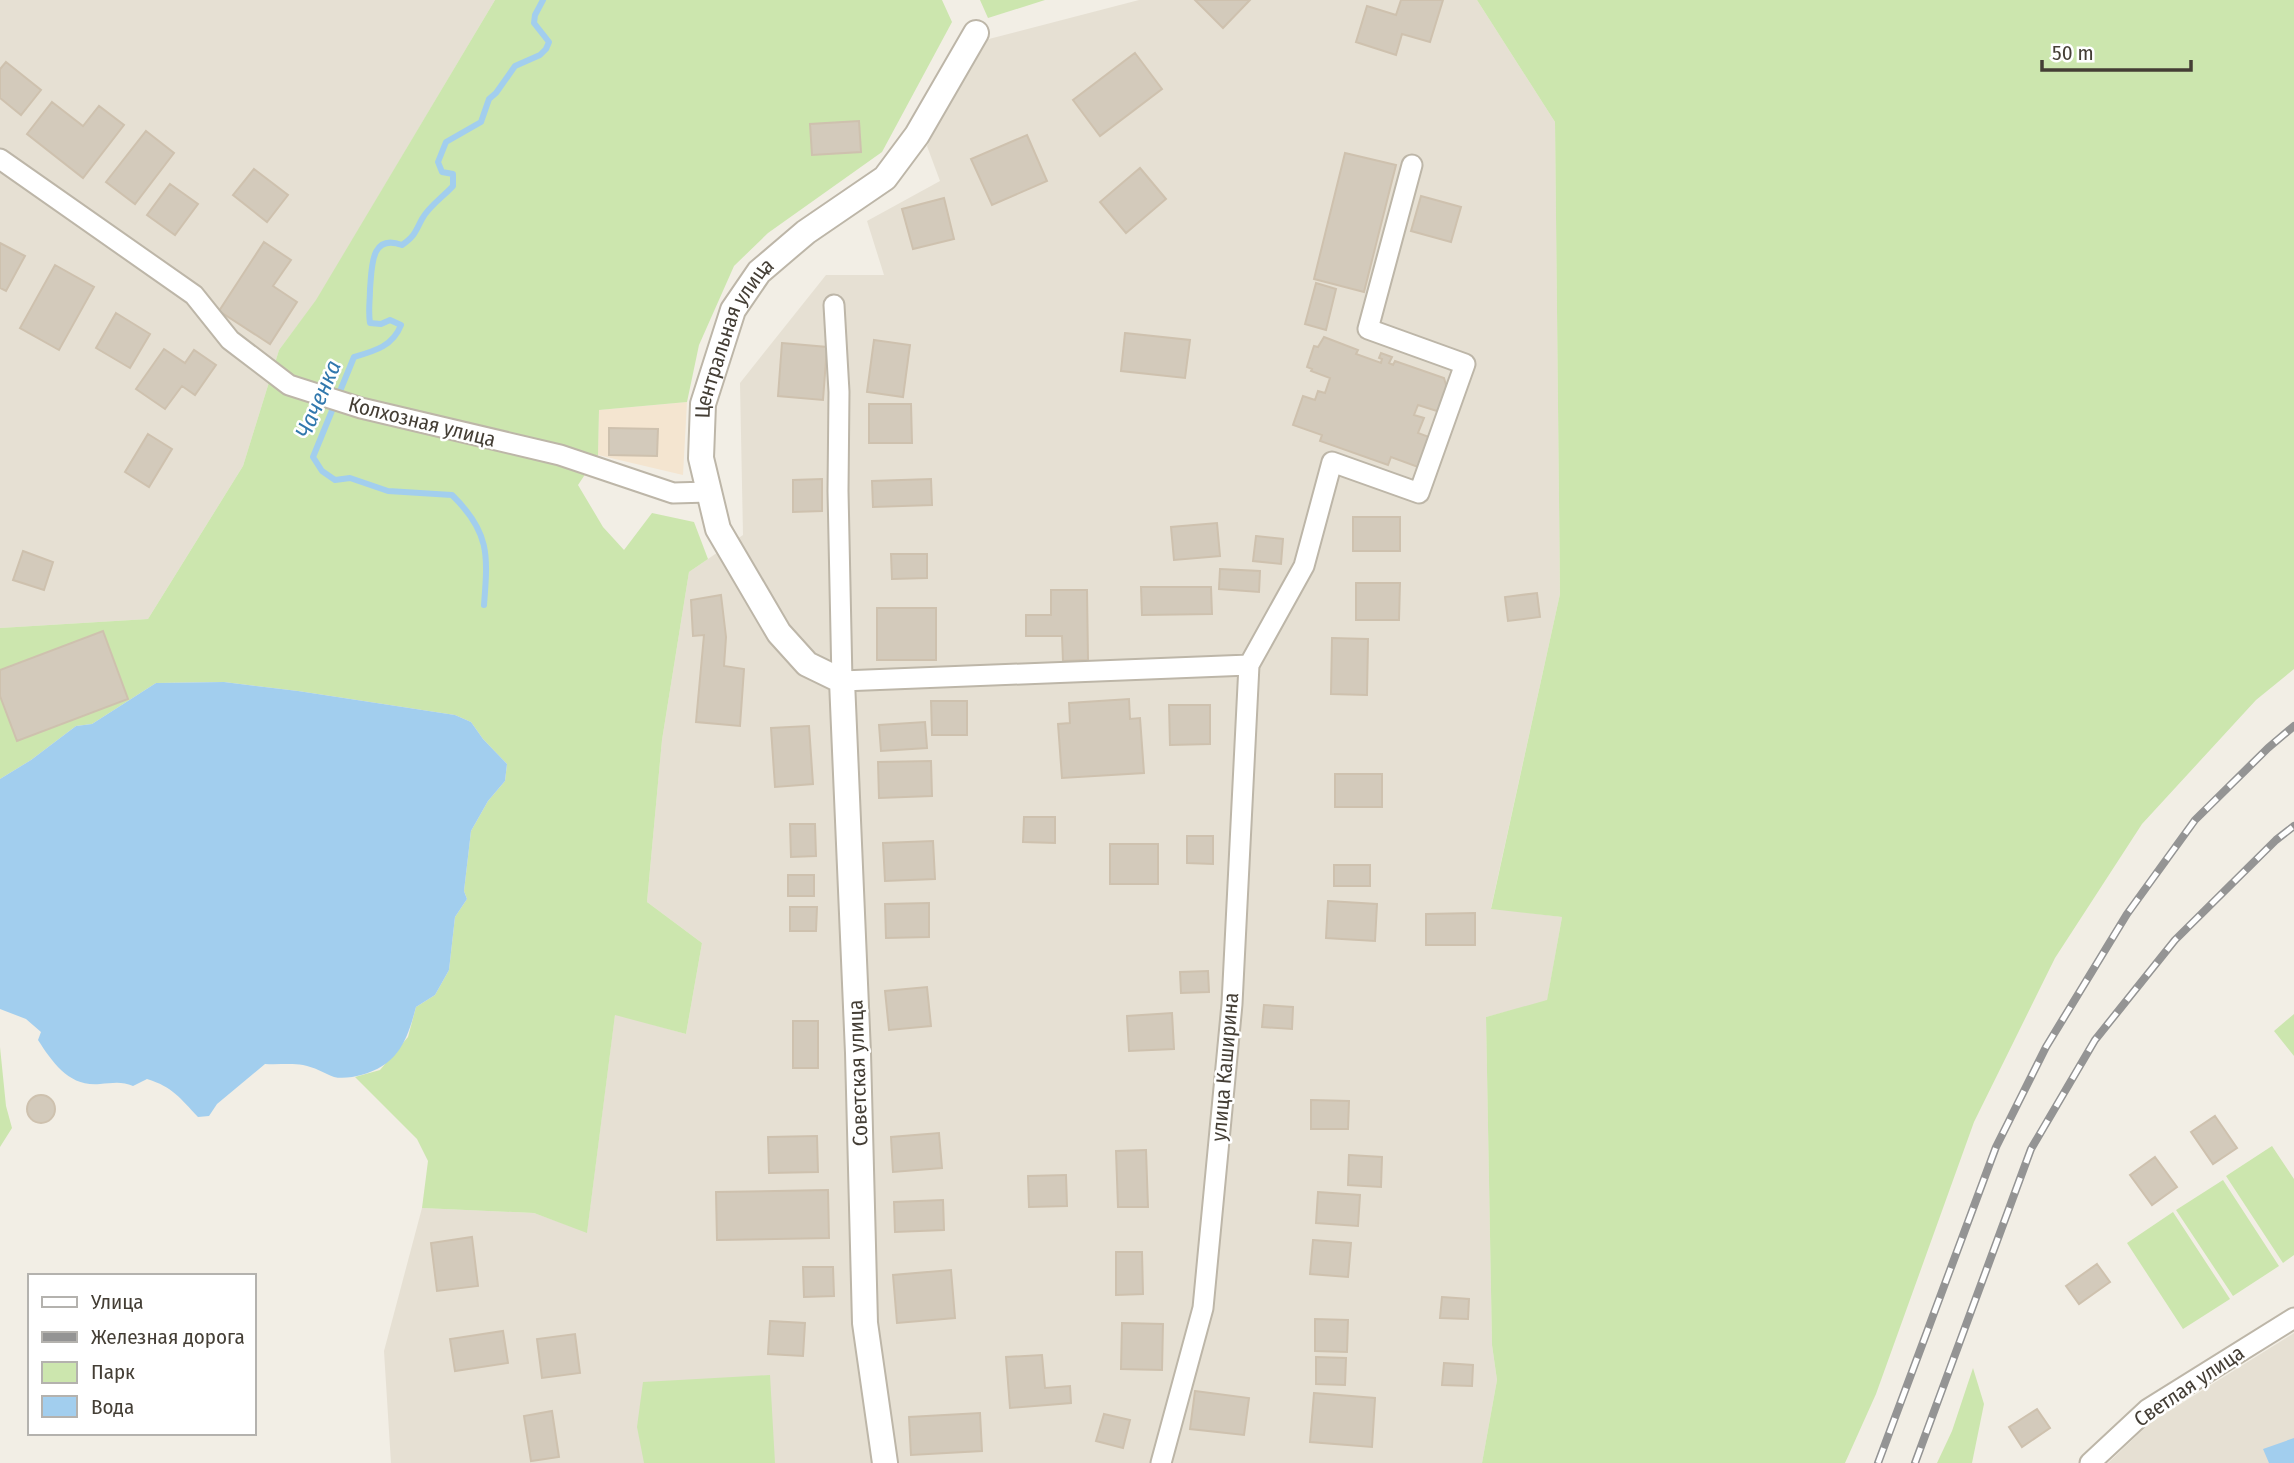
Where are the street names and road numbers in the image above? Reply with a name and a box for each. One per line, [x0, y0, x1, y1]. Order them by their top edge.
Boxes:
street label: Центральная улица [689, 252, 779, 419]
street label: Колхозная улица [346, 391, 498, 453]
street label: улица Каширина [1206, 992, 1244, 1142]
street label: Советская улица [842, 999, 874, 1147]
street label: Светлая улица [2129, 1340, 2249, 1432]

